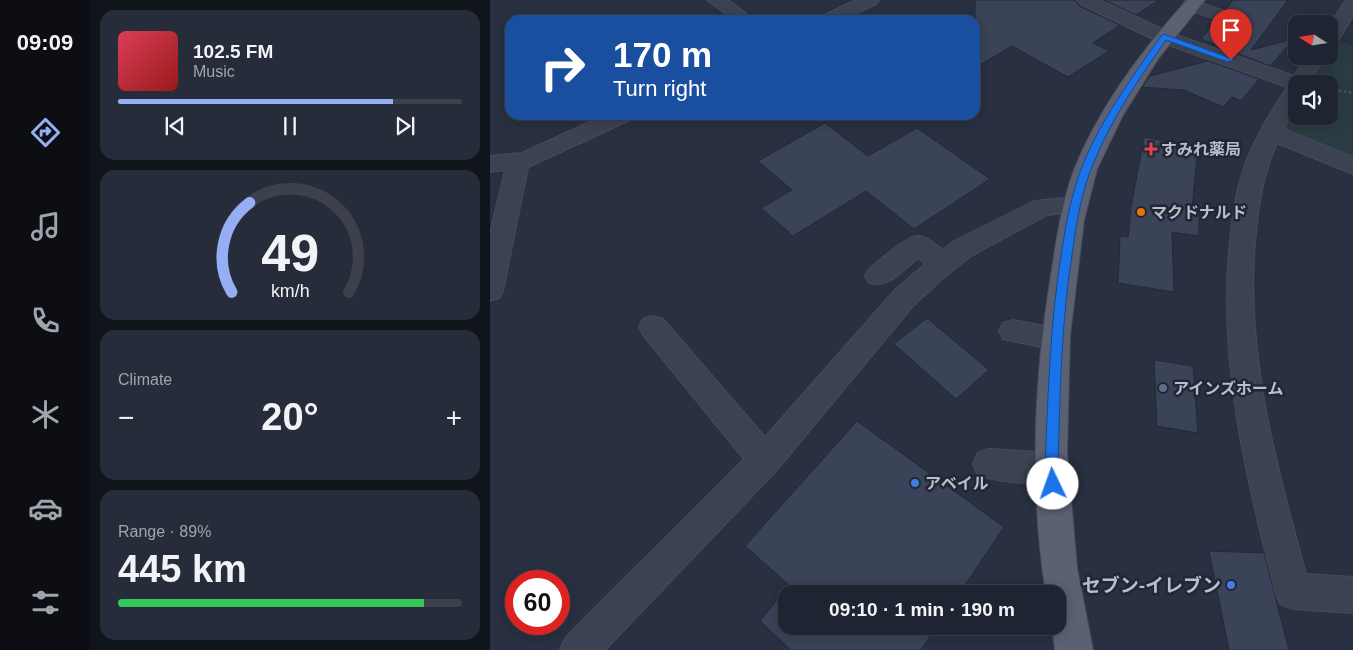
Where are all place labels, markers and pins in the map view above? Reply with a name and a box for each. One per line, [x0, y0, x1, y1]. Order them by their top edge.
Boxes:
pin [1210, 9, 1252, 60]
place label: すみれ薬局 [1161, 141, 1241, 158]
marker: すみれ薬局 [1145, 143, 1157, 155]
place label: マクドナルド [1151, 204, 1247, 221]
marker: マクドナルド [1135, 206, 1147, 218]
place label: アインズホーム [1173, 380, 1283, 397]
marker: アインズホーム [1157, 382, 1169, 394]
place label: アベイル [925, 475, 989, 492]
marker: アベイル [909, 477, 921, 489]
place label: セブン-イレブン [1082, 575, 1221, 596]
marker: セブン-イレブン [1225, 579, 1237, 591]

